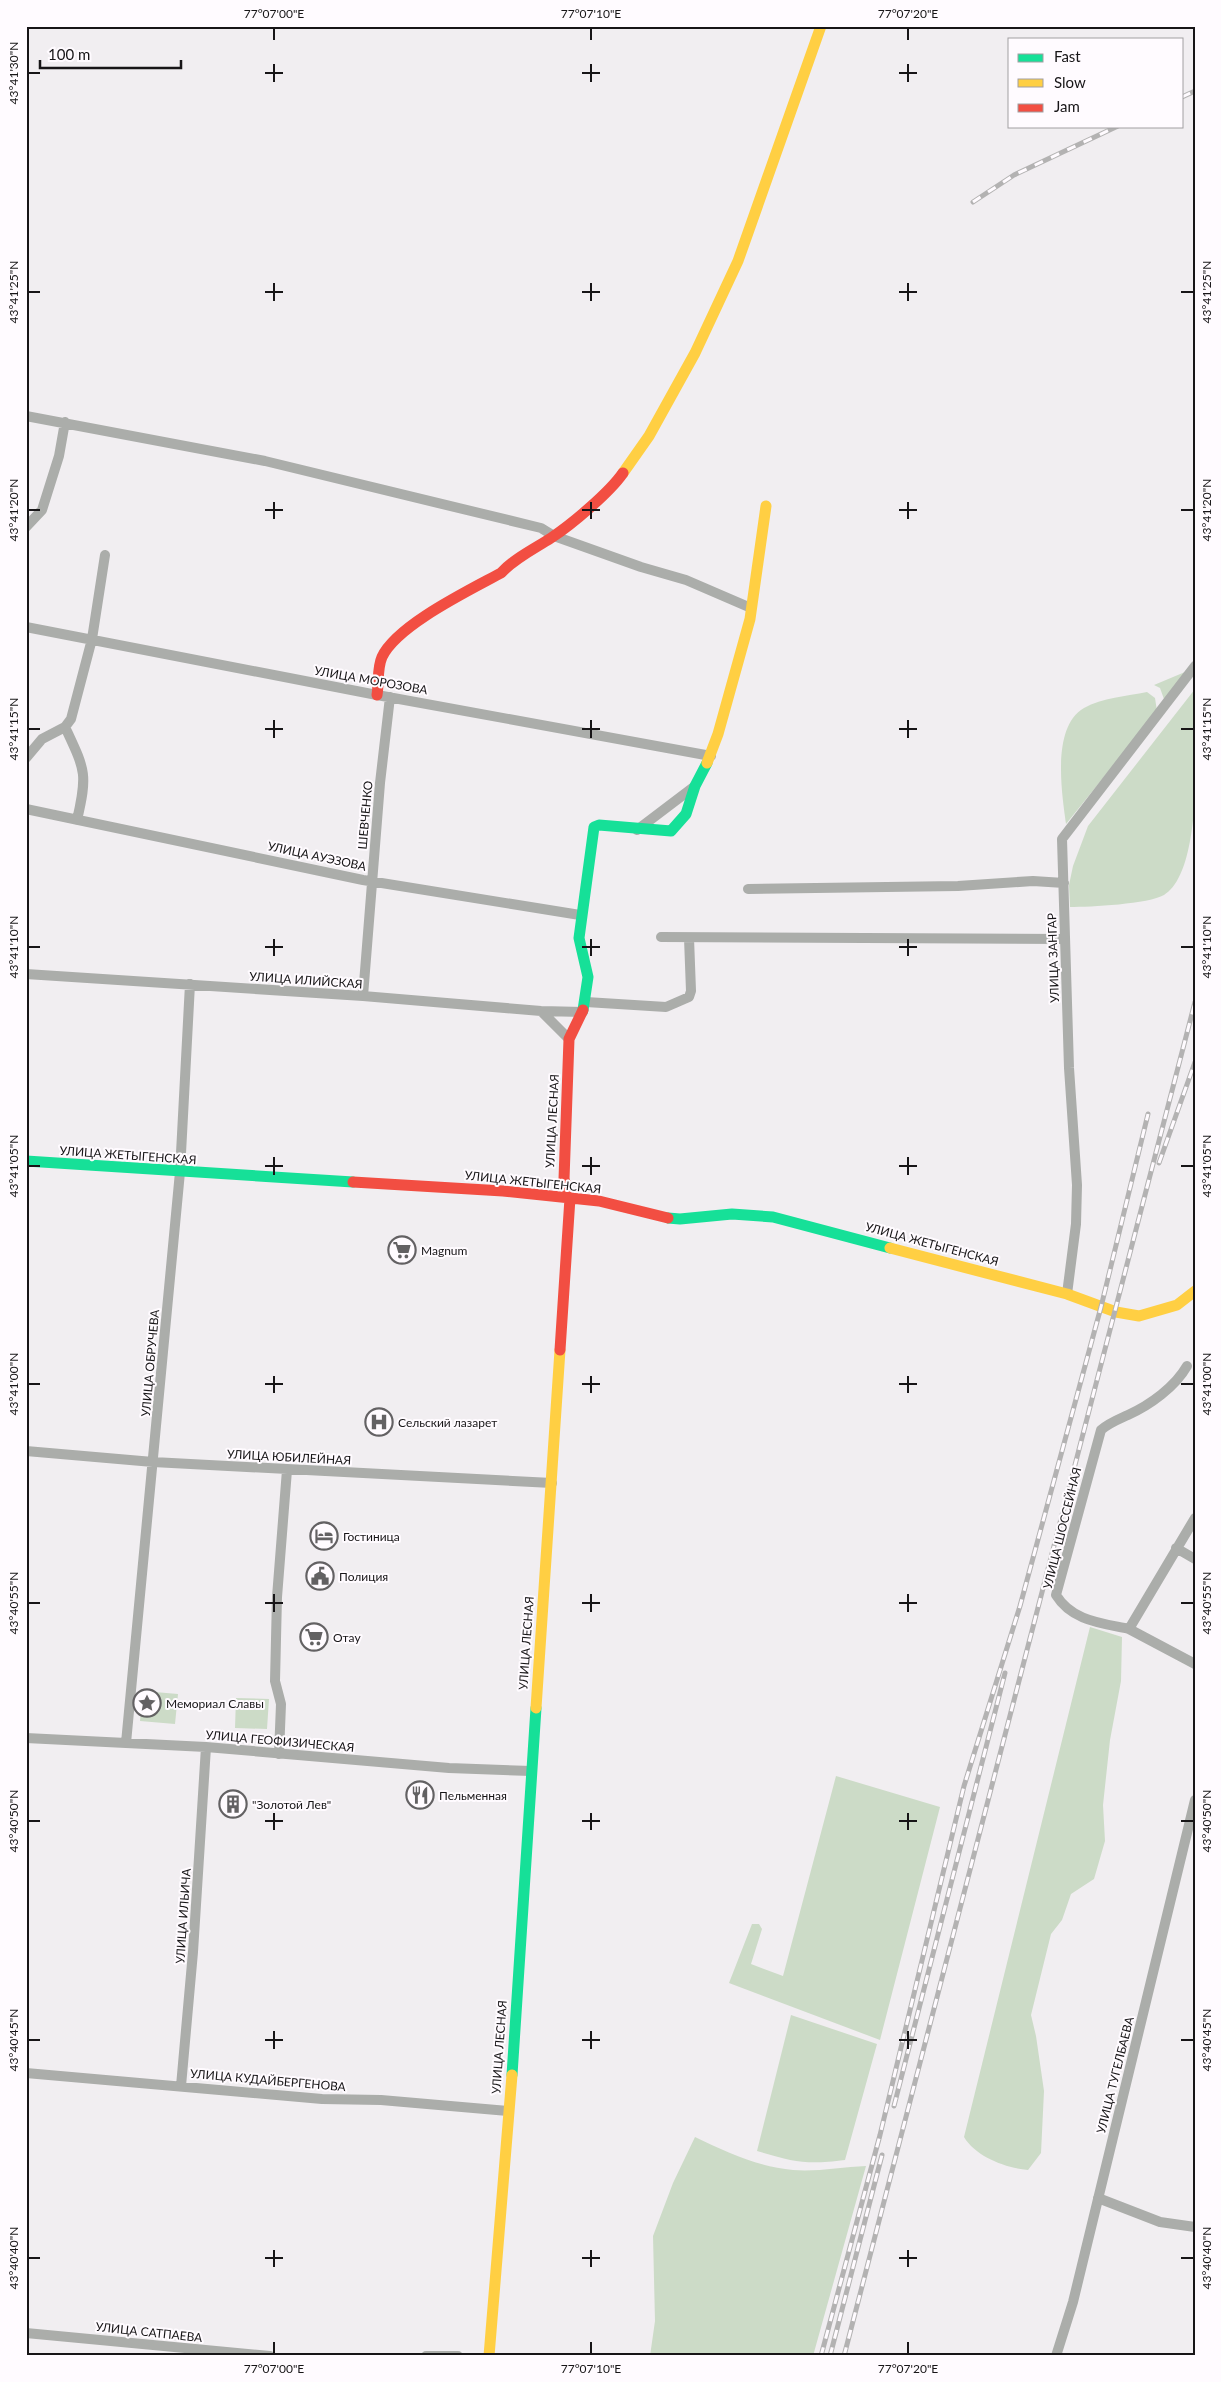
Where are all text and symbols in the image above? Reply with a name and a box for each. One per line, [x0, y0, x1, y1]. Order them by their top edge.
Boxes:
text: 77°07'00"E [244, 6, 304, 21]
text: 77°07'10"E [561, 6, 621, 21]
text: 77°07'20"E [878, 6, 938, 21]
scale bar [40, 38, 181, 70]
legend [1008, 38, 1184, 128]
text: 43°41'30"N [6, 42, 21, 104]
text: 100 m [48, 45, 90, 63]
text: Fast [1054, 47, 1081, 65]
text: Slow [1054, 73, 1086, 91]
text: Jam [1054, 97, 1080, 115]
text: 43°41'25"N [6, 261, 21, 323]
text: 43°41'25"N [1199, 261, 1214, 323]
text: 43°41'20"N [6, 479, 21, 541]
text: 43°41'20"N [1199, 479, 1214, 541]
street label: УЛИЦА МОРОЗОВА [313, 663, 430, 698]
text: 43°41'15"N [6, 698, 21, 760]
text: 43°41'15"N [1199, 698, 1214, 760]
street label: ШЕВЧЕНКО [355, 780, 376, 850]
street label: УЛИЦА АУЭЗОВА [266, 838, 369, 874]
street label: УЛИЦА ЗАНГАР [1044, 913, 1062, 1003]
text: 43°41'10"N [6, 916, 21, 978]
text: 43°41'10"N [1199, 916, 1214, 978]
street label: УЛИЦА ИЛИЙСКАЯ [249, 969, 363, 991]
street label: УЛИЦА ЛЕСНАЯ [542, 1074, 562, 1168]
text: 43°41'05"N [6, 1135, 21, 1197]
text: 43°41'05"N [1199, 1135, 1214, 1197]
street label: УЛИЦА ЖЕТЫГЕНСКАЯ [59, 1143, 197, 1167]
street label: УЛИЦА ЖЕТЫГЕНСКАЯ [464, 1167, 602, 1197]
street label: УЛИЦА ЖЕТЫГЕНСКАЯ [864, 1219, 1000, 1269]
supermarket icon: Magnum [387, 1235, 417, 1265]
place label: Magnum [421, 1243, 468, 1258]
street label: УЛИЦА ОБРУЧЕВА [138, 1308, 162, 1417]
text: 43°41'00"N [6, 1353, 21, 1415]
text: 43°41'00"N [1199, 1353, 1214, 1415]
hospital icon: Сельский лазарет [364, 1407, 394, 1437]
place label: Сельский лазарет [398, 1415, 497, 1430]
street label: УЛИЦА ЮБИЛЕЙНАЯ [226, 1446, 352, 1468]
street label: УЛИЦА ШОССЕЙНАЯ [1040, 1466, 1084, 1590]
hotel icon: Гостиница [309, 1521, 339, 1551]
place label: Гостиница [343, 1529, 400, 1544]
public building icon: Полиция [305, 1561, 335, 1591]
place label: Полиция [339, 1569, 388, 1584]
text: 43°40'55"N [6, 1572, 21, 1634]
text: 43°40'55"N [1199, 1572, 1214, 1634]
street label: УЛИЦА ЛЕСНАЯ [515, 1596, 537, 1690]
supermarket icon: Отау [299, 1622, 329, 1652]
place label: Отау [333, 1630, 361, 1645]
place icon: Мемориал Славы [132, 1688, 162, 1718]
place label: Мемориал Славы [166, 1696, 264, 1711]
street label: УЛИЦА ГЕОФИЗИЧЕСКАЯ [205, 1727, 355, 1755]
restaurant icon: Пельменная [405, 1780, 435, 1810]
place label: Пельменная [439, 1788, 507, 1803]
building icon: "Золотой Лев" [218, 1789, 248, 1819]
text: 43°40'50"N [6, 1790, 21, 1852]
text: 43°40'50"N [1199, 1790, 1214, 1852]
place label: "Золотой Лев" [252, 1797, 331, 1812]
street label: УЛИЦА ИЛЬИЧА [172, 1867, 194, 1964]
street label: УЛИЦА ЛЕСНАЯ [488, 2000, 510, 2094]
text: 43°40'45"N [6, 2009, 21, 2071]
text: 43°40'45"N [1199, 2009, 1214, 2071]
street label: УЛИЦА ТУГЕЛБАЕВА [1093, 2014, 1137, 2135]
street label: УЛИЦА КУДАЙБЕРГЕНОВА [190, 2066, 347, 2094]
text: 43°40'40"N [6, 2227, 21, 2289]
text: 43°40'40"N [1199, 2227, 1214, 2289]
street label: УЛИЦА САТПАЕВА [95, 2319, 204, 2345]
text: 77°07'00"E [244, 2361, 304, 2376]
text: 77°07'10"E [561, 2361, 621, 2376]
text: 77°07'20"E [878, 2361, 938, 2376]

